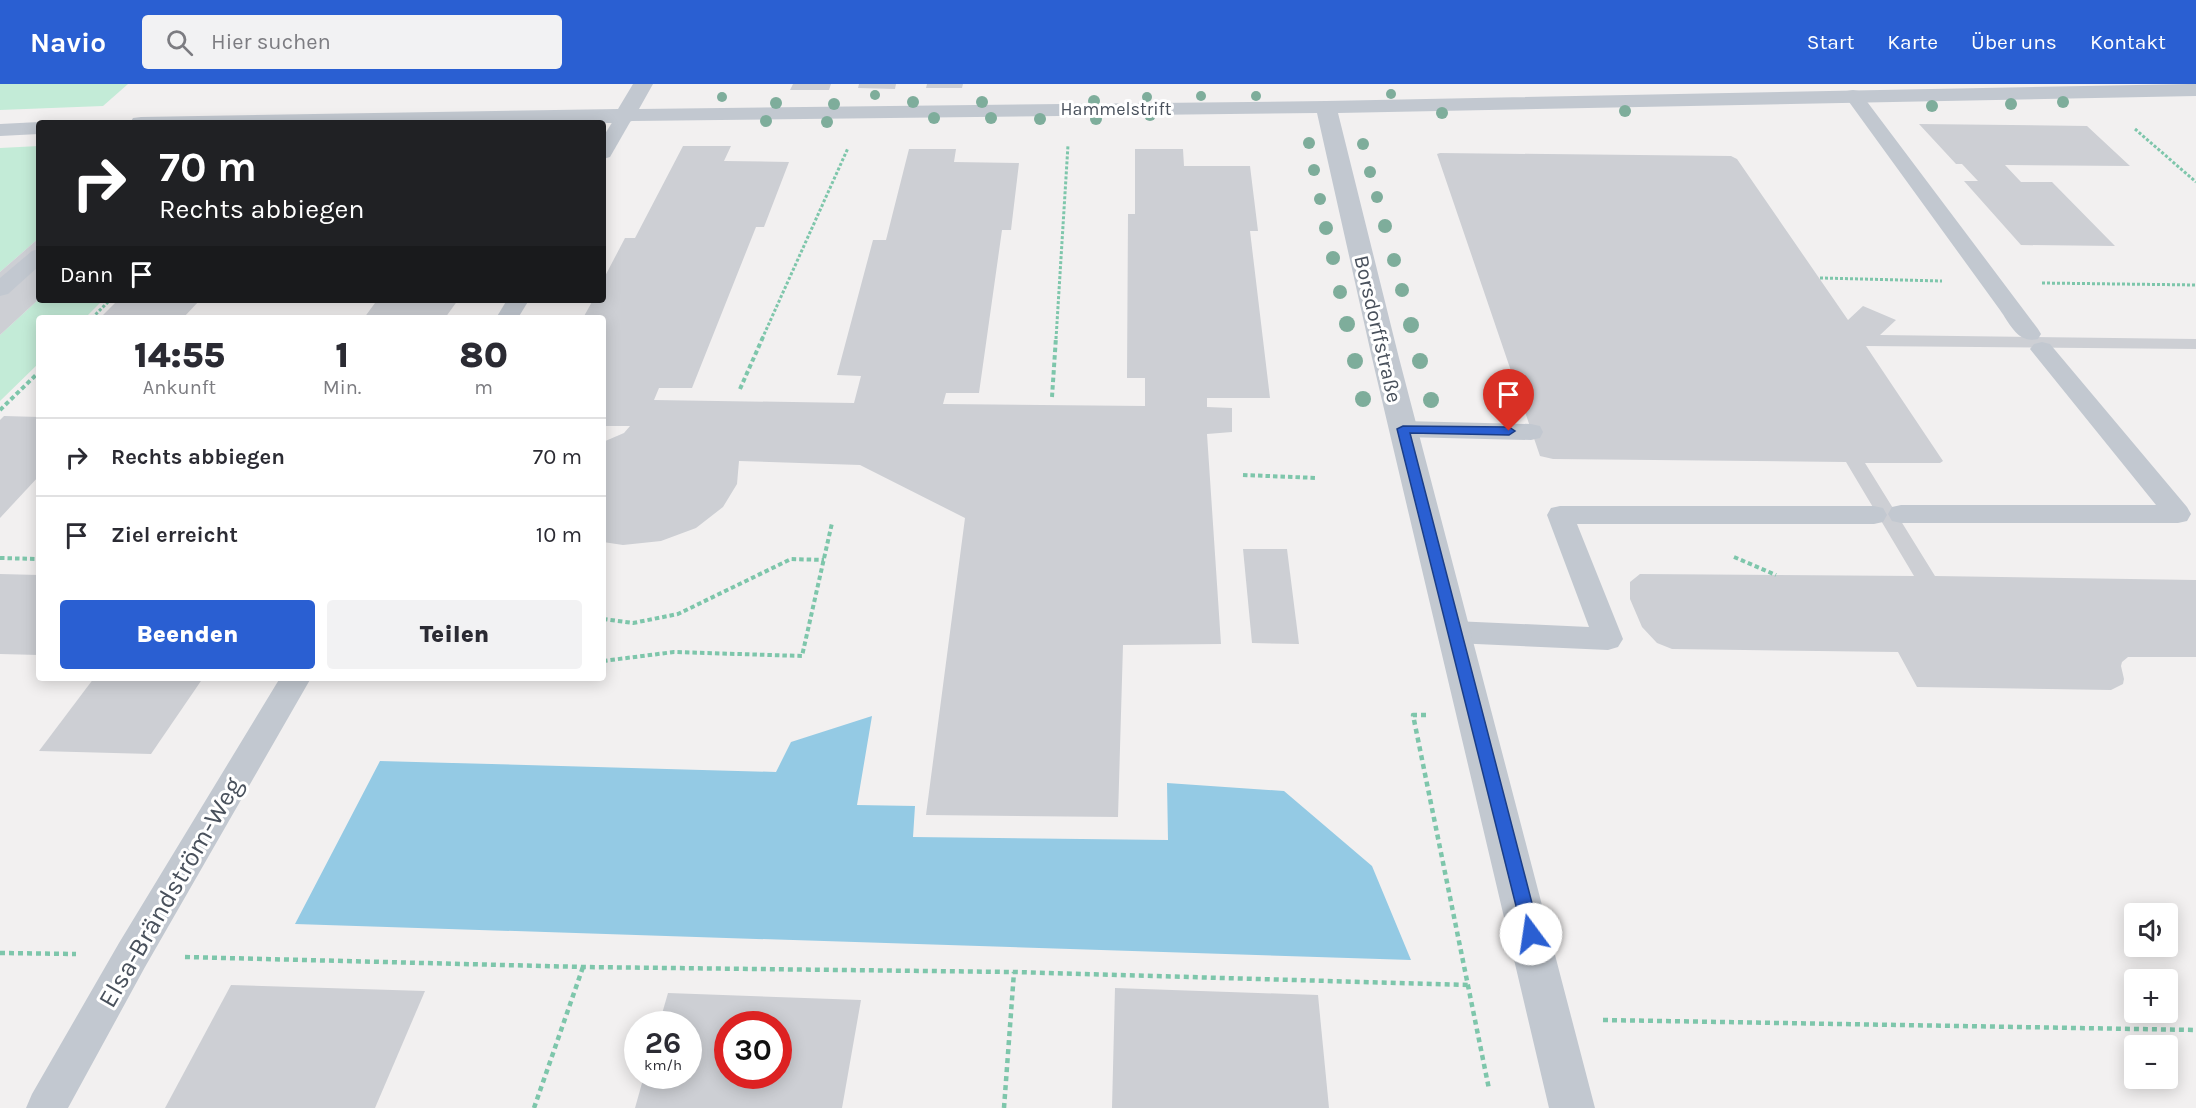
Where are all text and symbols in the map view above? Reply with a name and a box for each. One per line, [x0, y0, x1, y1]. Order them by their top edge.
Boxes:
search box [142, 15, 562, 69]
text: Navio [30, 26, 106, 59]
icon: search [163, 26, 196, 59]
text: Hier suchen [211, 29, 331, 55]
text: Start [1807, 30, 1854, 54]
text: Karte [1887, 30, 1938, 54]
text: Über uns [1971, 30, 2057, 54]
text: Kontakt [2090, 30, 2166, 54]
street label: Hammelstrift [1061, 98, 1172, 120]
text: 70 m [159, 142, 257, 192]
icon: right [60, 144, 138, 222]
text: Rechts abbiegen [159, 193, 365, 225]
street label: Borsdorffstraße [1349, 253, 1407, 405]
icon: arrive [125, 258, 158, 291]
text: Dann [60, 262, 113, 288]
text: 14:55 [134, 334, 225, 376]
text: 1 [335, 334, 349, 376]
text: 80 [459, 334, 508, 376]
pin [1483, 369, 1534, 431]
text: Ankunft [143, 376, 216, 399]
text: Min. [323, 376, 361, 399]
text: m [474, 376, 493, 399]
icon: arrive [1492, 378, 1525, 411]
icon: right [60, 441, 93, 474]
text: Rechts abbiegen [111, 444, 285, 470]
text: 70 m [533, 444, 582, 470]
icon: arrive [60, 519, 93, 552]
text: Ziel erreicht [111, 522, 238, 548]
text: 10 m [536, 522, 582, 548]
button: Beenden [60, 600, 315, 669]
button: Teilen [327, 600, 582, 669]
street label: Elsa-Brändström-Weg [92, 771, 249, 1013]
position arrow [1499, 902, 1563, 966]
map controls [2124, 903, 2178, 1089]
button: sound [2124, 903, 2178, 957]
button: + [2124, 969, 2178, 1023]
speed limit sign: 30 [714, 1011, 792, 1089]
text: 26 [645, 1025, 681, 1061]
button: − [2124, 1035, 2178, 1089]
text: km/h [644, 1056, 682, 1074]

